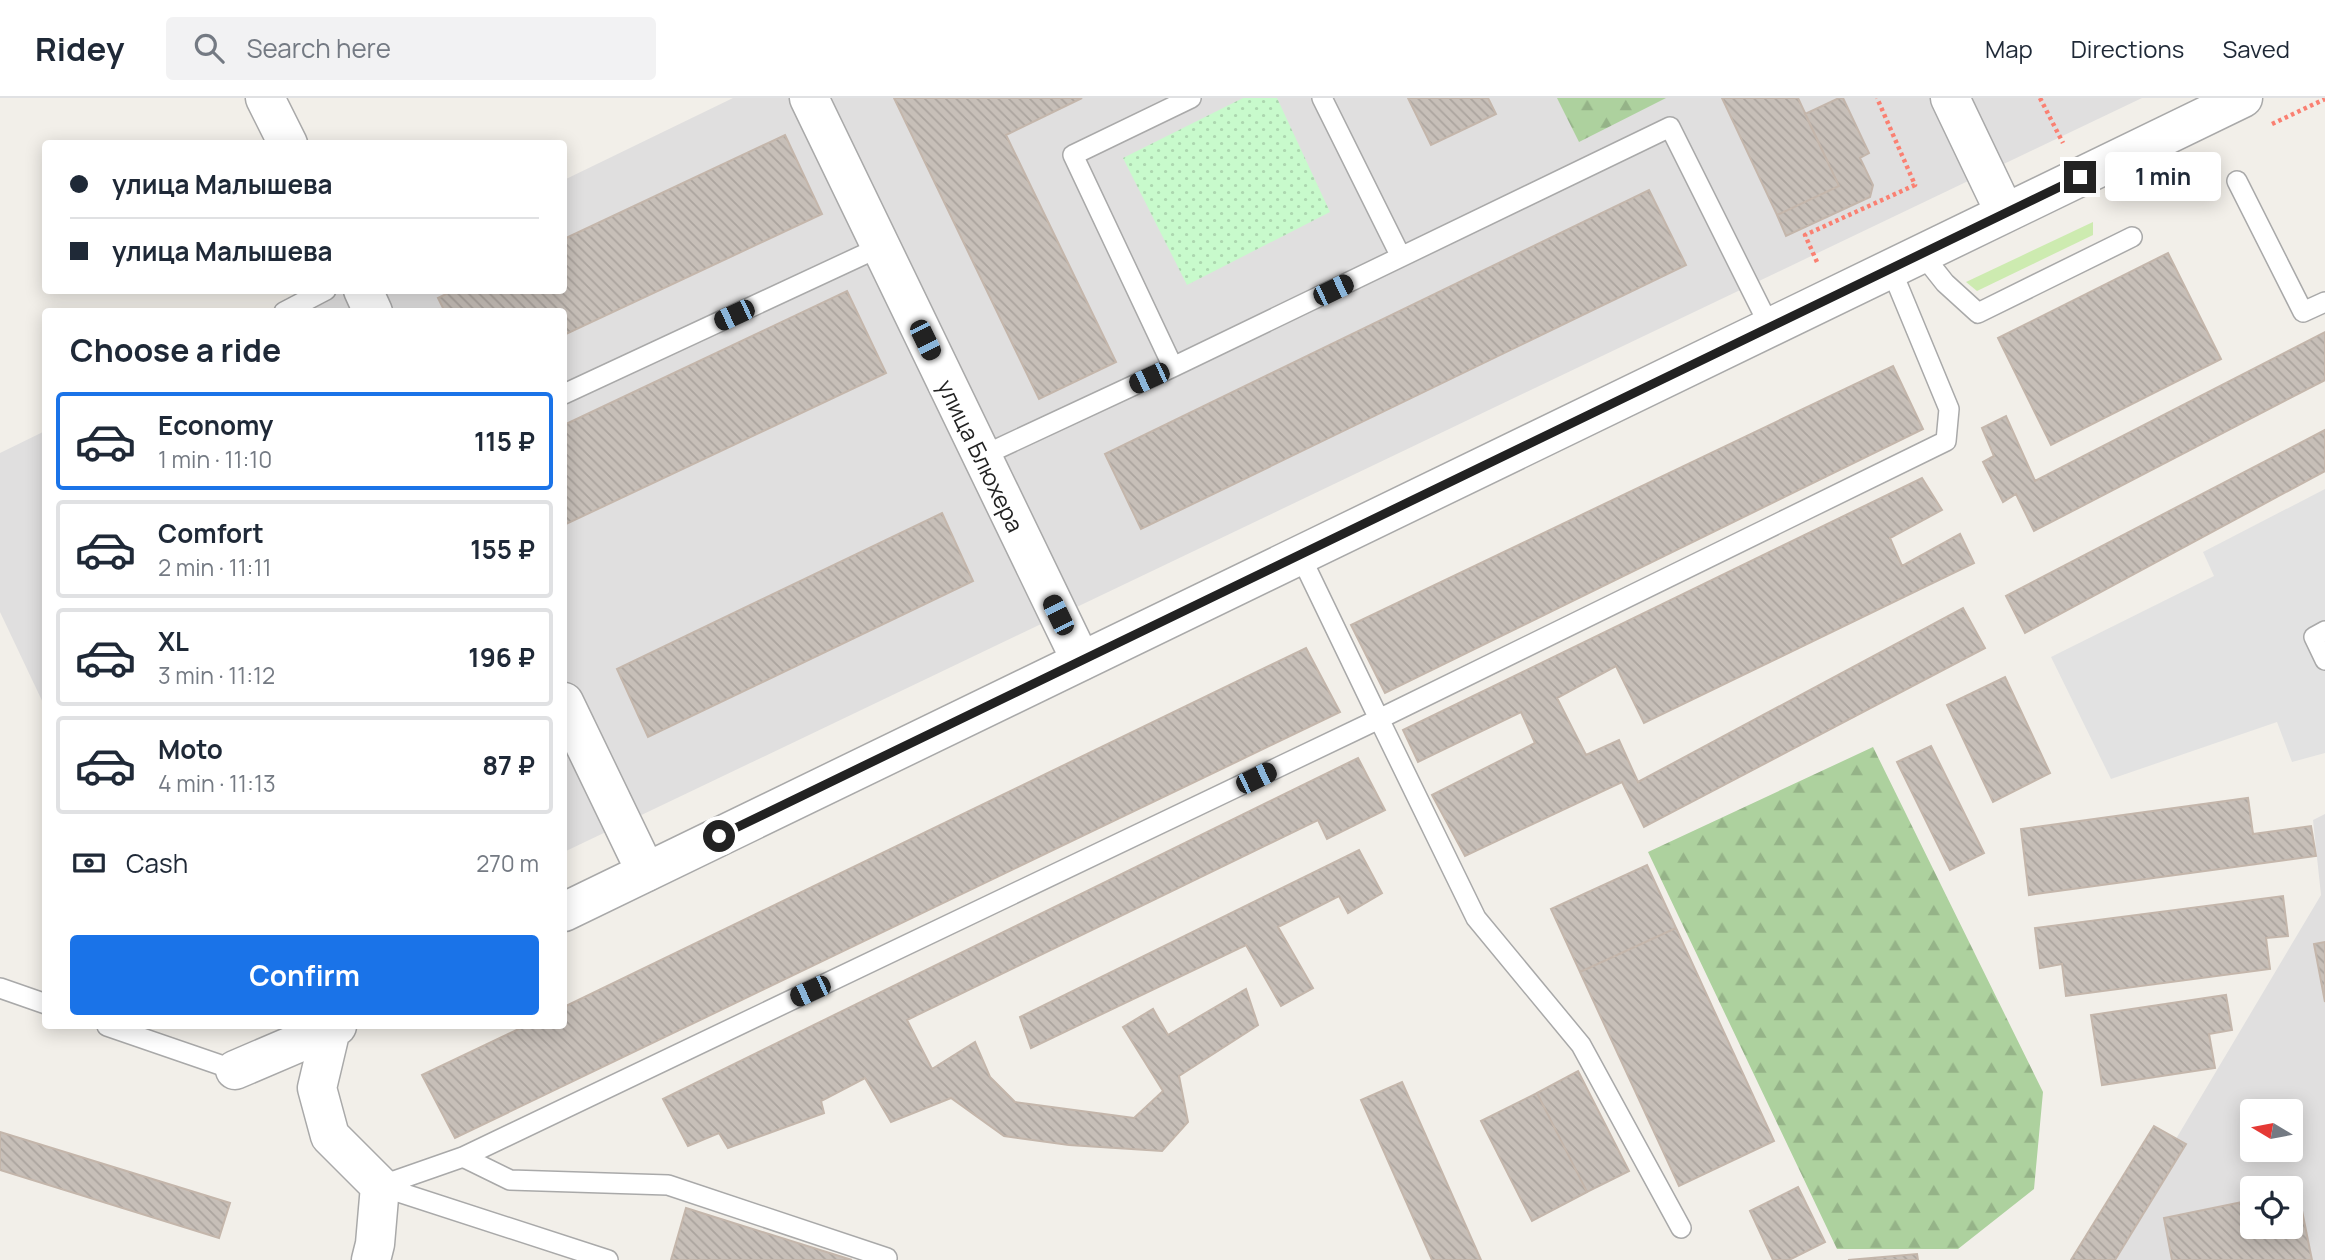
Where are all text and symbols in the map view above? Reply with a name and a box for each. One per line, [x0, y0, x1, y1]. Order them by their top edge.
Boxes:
search box [166, 17, 656, 80]
text: Ridey [35, 26, 124, 71]
icon: search [190, 29, 228, 67]
text: Search here [246, 30, 391, 66]
text: Map [1985, 32, 2033, 65]
text: Directions [2071, 32, 2184, 65]
text: Saved [2222, 32, 2290, 65]
callout: 1 min [2104, 153, 2220, 202]
text: 1 min [2135, 160, 2191, 192]
route end [2064, 161, 2096, 193]
text: улица Малышева [112, 166, 333, 202]
text: улица Малышева [112, 233, 333, 269]
car [1310, 271, 1357, 309]
car [711, 297, 758, 333]
car [907, 317, 944, 363]
text: Choose a ride [70, 328, 281, 372]
car [1126, 360, 1173, 396]
street label: улица Блюхера [930, 374, 1032, 537]
text: Economy [158, 407, 273, 443]
icon: car [74, 410, 137, 473]
text: 115 ₽ [474, 423, 535, 459]
text: 1 min · 11:10 [158, 443, 272, 475]
text: Comfort [158, 515, 264, 551]
icon: car [74, 518, 137, 581]
text: 155 ₽ [470, 531, 535, 567]
text: 2 min · 11:11 [158, 551, 271, 583]
car [1040, 592, 1077, 638]
text: XL [158, 623, 189, 659]
icon: car [74, 626, 137, 689]
text: 196 ₽ [468, 639, 535, 675]
text: 3 min · 11:12 [158, 659, 275, 691]
text: Moto [158, 731, 223, 767]
icon: car [74, 734, 137, 797]
text: 87 ₽ [482, 747, 535, 783]
car [1233, 759, 1280, 797]
text: 4 min · 11:13 [158, 767, 276, 799]
route start [703, 820, 735, 852]
icon: cash [70, 844, 108, 882]
text: Cash [126, 845, 188, 881]
text: 270 m [476, 847, 539, 879]
button: Confirm [70, 935, 539, 1015]
car [787, 973, 834, 1009]
north arrow [2240, 1099, 2303, 1162]
map controls [2240, 1099, 2303, 1239]
button: locate [2240, 1176, 2303, 1239]

